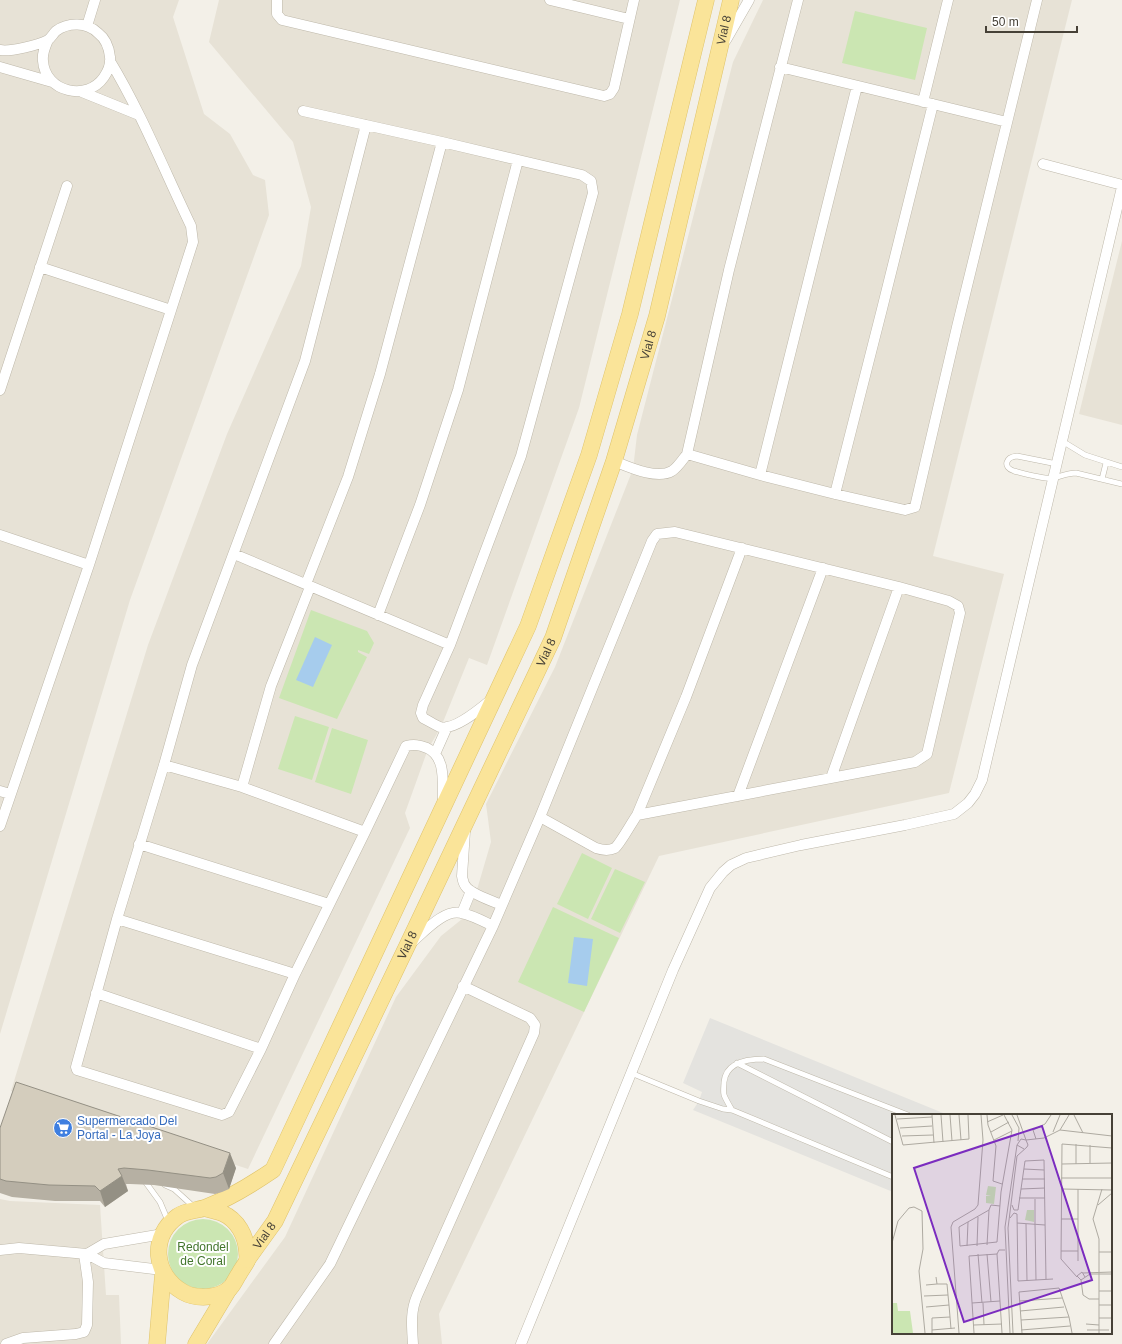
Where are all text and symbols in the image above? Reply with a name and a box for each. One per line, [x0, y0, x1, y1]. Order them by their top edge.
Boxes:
scale bar [986, 8, 1077, 34]
street label: Vial 8 [714, 14, 734, 46]
text: 50 m [992, 15, 1019, 29]
street label: Vial 8 [637, 329, 659, 361]
street label: Vial 8 [533, 636, 559, 669]
street label: Vial 8 [395, 928, 420, 962]
place label: Supermercado Del Portal - La Joya [77, 1114, 177, 1142]
inset map [892, 1114, 1112, 1334]
supermarket icon: Supermercado Del Portal - La Joya [52, 1117, 74, 1139]
street label: Vial 8 [250, 1219, 279, 1252]
park label: Redondel de Coral [177, 1240, 229, 1268]

